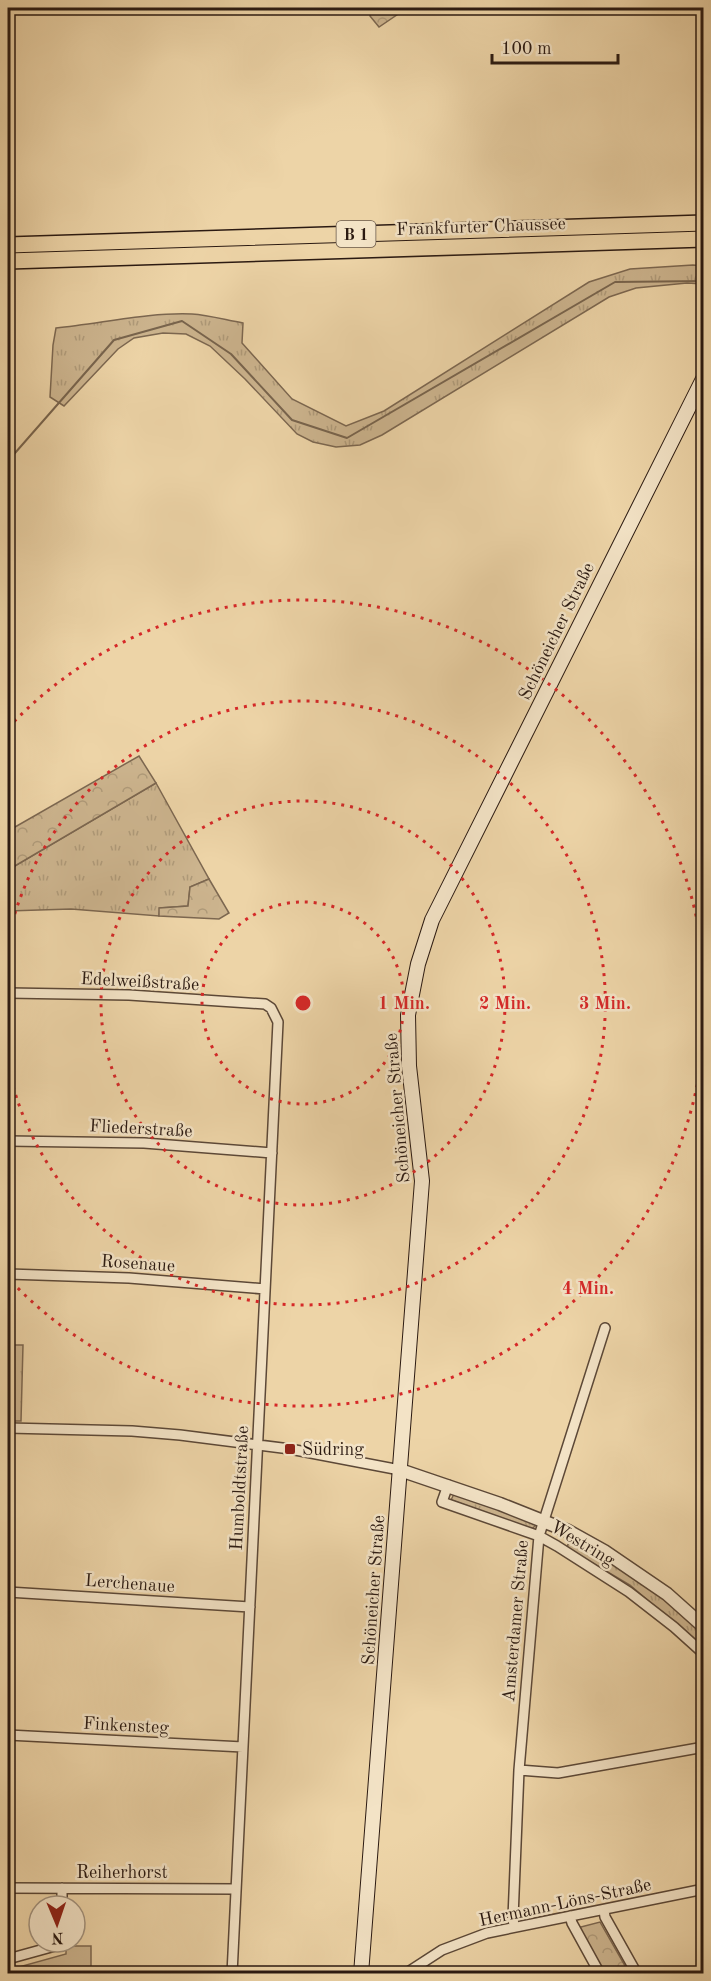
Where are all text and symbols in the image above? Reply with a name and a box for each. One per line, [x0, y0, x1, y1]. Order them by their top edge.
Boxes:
scale bar [492, 27, 618, 65]
text: 100 m [501, 40, 552, 58]
street label: Frankfurter Chaussee [396, 215, 566, 239]
road number: B 1 [336, 221, 376, 247]
street label: Schöneicher Straße [516, 560, 598, 703]
street label: Edelweißstraße [80, 970, 200, 994]
centre of rings [293, 993, 313, 1013]
text: 1 Min. [378, 995, 430, 1013]
text: 2 Min. [479, 995, 531, 1013]
text: 3 Min. [579, 995, 631, 1013]
street label: Schöneicher Straße [382, 1032, 414, 1184]
street label: Fliederstraße [89, 1117, 193, 1141]
street label: Rosenaue [100, 1252, 176, 1276]
text: 4 Min. [562, 1280, 614, 1298]
street label: Humboldtstraße [228, 1425, 252, 1551]
place label: Südring [302, 1441, 364, 1459]
marker: Südring [283, 1442, 297, 1456]
street label: Schöneicher Straße [360, 1514, 388, 1666]
street label: Westring [547, 1518, 618, 1570]
street label: Amsterdamer Straße [500, 1539, 532, 1703]
street label: Lerchenaue [84, 1572, 176, 1596]
street label: Finkensteg [82, 1715, 170, 1737]
street label: Reiherhorst [76, 1864, 168, 1882]
street label: Hermann-Löns-Straße [477, 1876, 653, 1930]
north arrow [27, 1894, 87, 1954]
text: N [50, 1929, 64, 1945]

